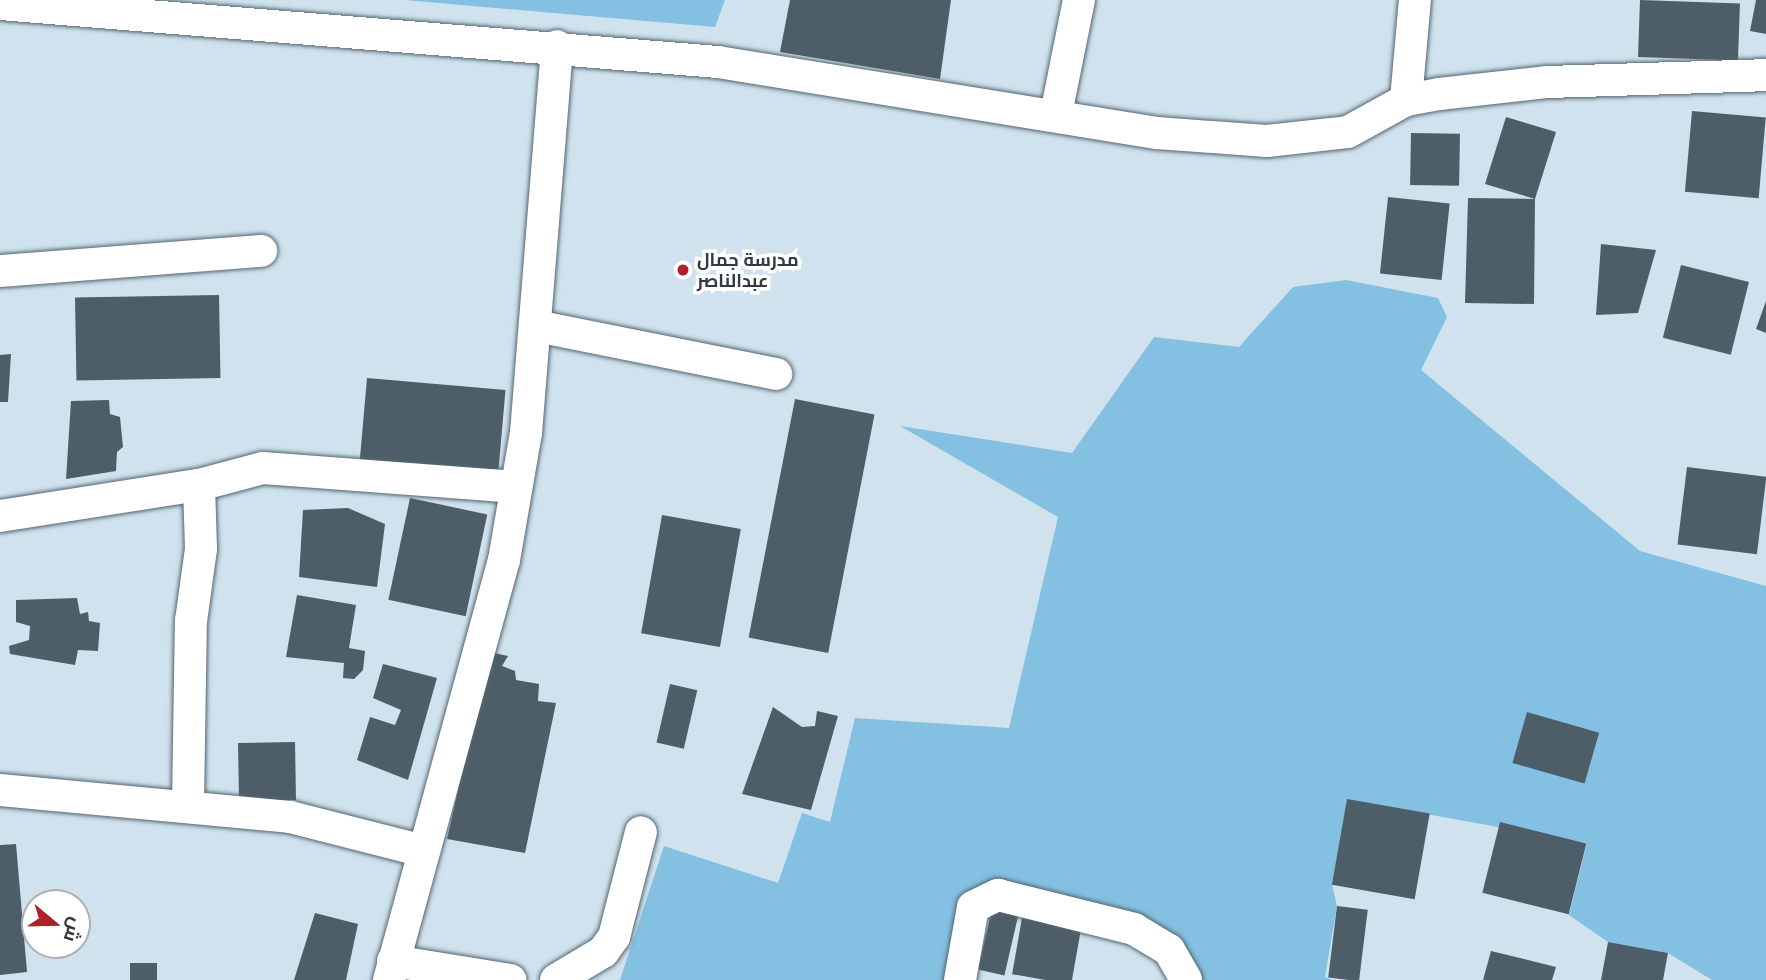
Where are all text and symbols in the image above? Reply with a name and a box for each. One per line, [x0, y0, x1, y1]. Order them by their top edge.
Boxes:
place label: مدرسة جمال عبدالناصر [697, 249, 799, 292]
marker: مدرسة جمال عبدالناصر [675, 262, 691, 278]
north arrow [21, 889, 91, 959]
text: ش [59, 915, 90, 946]

